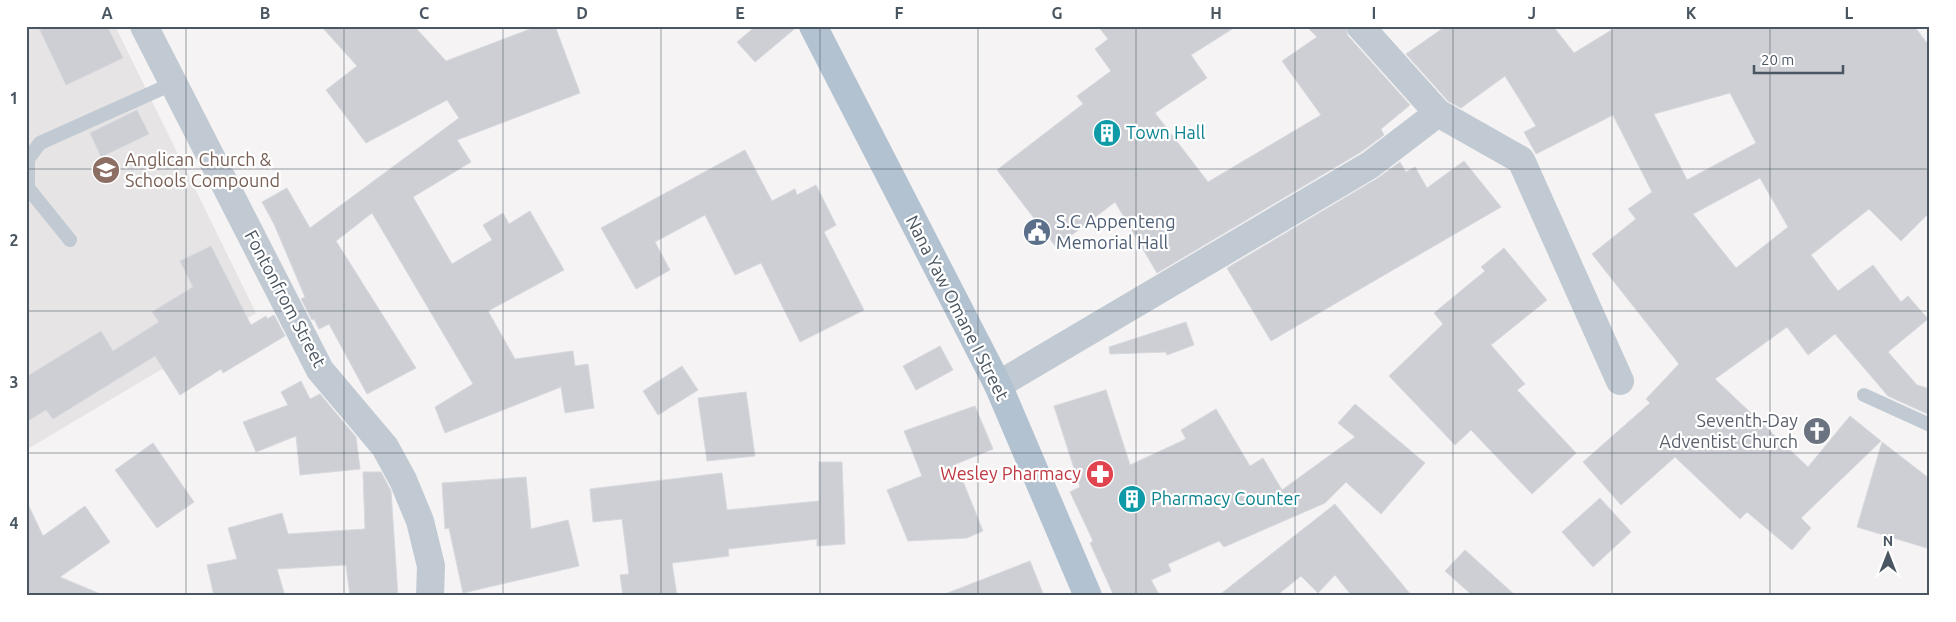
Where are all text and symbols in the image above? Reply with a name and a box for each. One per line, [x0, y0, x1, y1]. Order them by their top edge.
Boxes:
text: A [101, 4, 113, 22]
text: B [260, 4, 270, 22]
text: C [419, 4, 429, 22]
text: D [576, 4, 588, 22]
text: E [735, 4, 745, 22]
text: F [895, 4, 904, 22]
text: G [1051, 4, 1063, 22]
text: H [1210, 4, 1222, 22]
text: I [1372, 4, 1376, 22]
text: J [1528, 4, 1536, 22]
text: K [1686, 4, 1697, 22]
text: L [1845, 4, 1854, 22]
scale bar [1754, 42, 1842, 74]
text: 20 m [1761, 51, 1794, 68]
text: 1 [9, 89, 19, 107]
building icon: Town Hall [1092, 118, 1122, 148]
place label: Town Hall [1126, 122, 1206, 142]
place label: Anglican Church & Schools Compound [125, 149, 280, 190]
school or university icon: Anglican Church & Schools Compound [91, 155, 121, 185]
place label: S.C Appenteng Memorial Hall [1056, 211, 1175, 252]
street label: Nana Yaw Omane I Street [902, 212, 1013, 403]
public building icon: S.C Appenteng Memorial Hall [1022, 217, 1052, 247]
street label: Fontonfrom Street [241, 227, 330, 370]
text: 2 [9, 231, 19, 249]
text: 3 [9, 373, 19, 391]
place label: Seventh-Day Adventist Church [1659, 410, 1798, 451]
church icon: Seventh-Day Adventist Church [1802, 416, 1832, 446]
pharmacy icon: Wesley Pharmacy [1085, 459, 1115, 489]
place label: Wesley Pharmacy [940, 463, 1081, 483]
building icon: Pharmacy Counter [1117, 484, 1147, 514]
place label: Pharmacy Counter [1151, 488, 1300, 508]
text: 4 [9, 514, 19, 532]
north arrow [1864, 530, 1914, 580]
text: N [1883, 533, 1893, 549]

